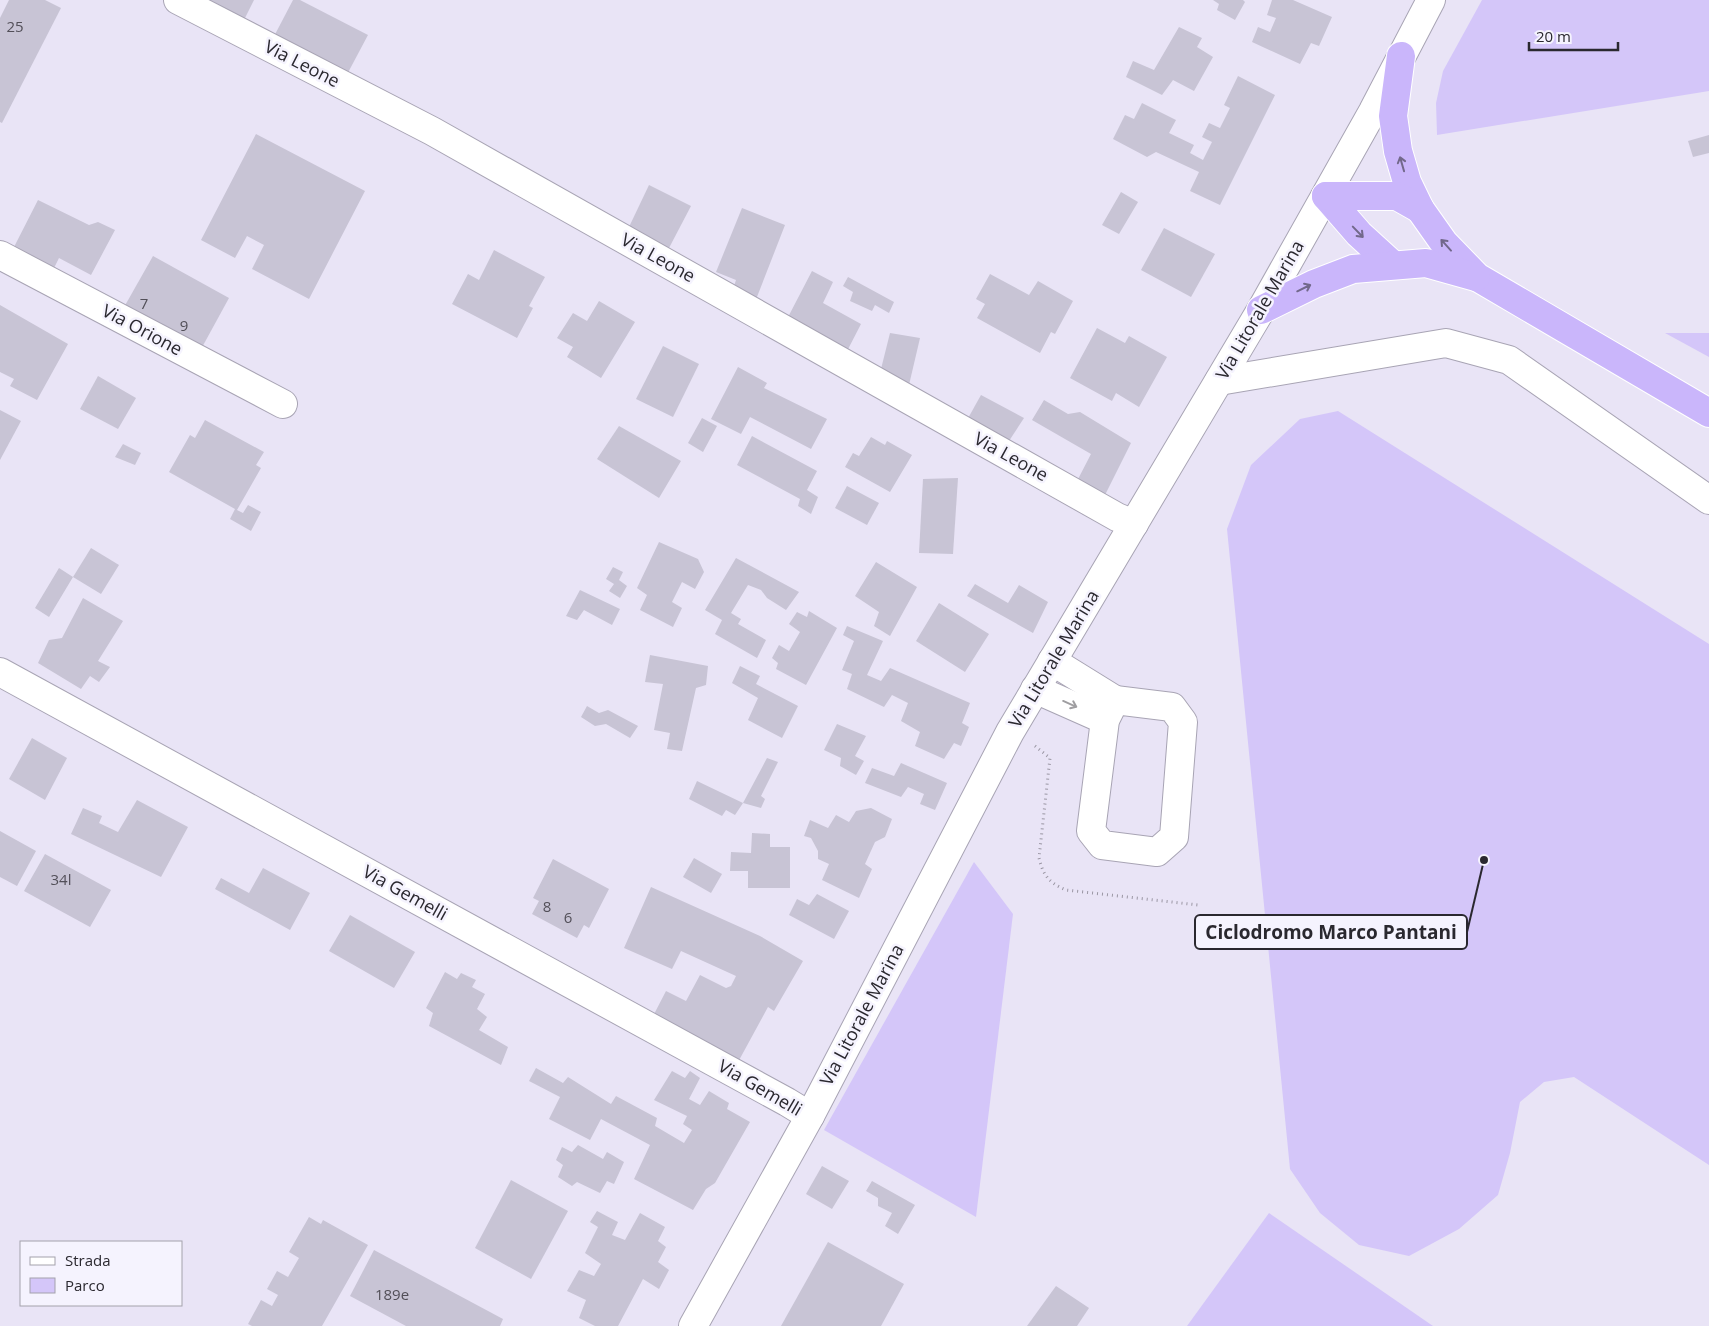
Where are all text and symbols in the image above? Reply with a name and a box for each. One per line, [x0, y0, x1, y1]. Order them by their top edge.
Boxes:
house number: 25 [6, 16, 24, 36]
scale bar [1529, 20, 1618, 52]
text: 20 m [1536, 26, 1571, 46]
street label: Via Leone [261, 34, 344, 92]
one-way arrow [1397, 156, 1406, 172]
one-way arrow [1352, 226, 1364, 238]
street label: Via Leone [617, 227, 700, 287]
street label: Via Litorale Marina [1209, 236, 1309, 383]
one-way arrow [1441, 239, 1452, 252]
one-way arrow [1296, 283, 1311, 293]
house number: 7 [140, 293, 148, 313]
street label: Via Orione [98, 298, 187, 360]
house number: 9 [180, 315, 188, 335]
street label: Via Leone [970, 426, 1053, 486]
street label: Via Litorale Marina [1002, 585, 1104, 732]
one-way arrow [1062, 700, 1077, 710]
street label: Via Gemelli [359, 859, 452, 925]
house number: 34l [51, 869, 71, 889]
house number: 8 [543, 896, 551, 916]
house number: 6 [564, 907, 572, 927]
callout: Ciclodromo Marco Pantani [1195, 915, 1467, 949]
text: Ciclodromo Marco Pantani [1205, 919, 1457, 945]
street label: Via Litorale Marina [814, 940, 909, 1089]
street label: Via Gemelli [714, 1053, 807, 1121]
legend [20, 1241, 182, 1306]
text: Strada [65, 1250, 111, 1270]
text: Parco [65, 1275, 105, 1295]
house number: 189e [375, 1284, 409, 1304]

